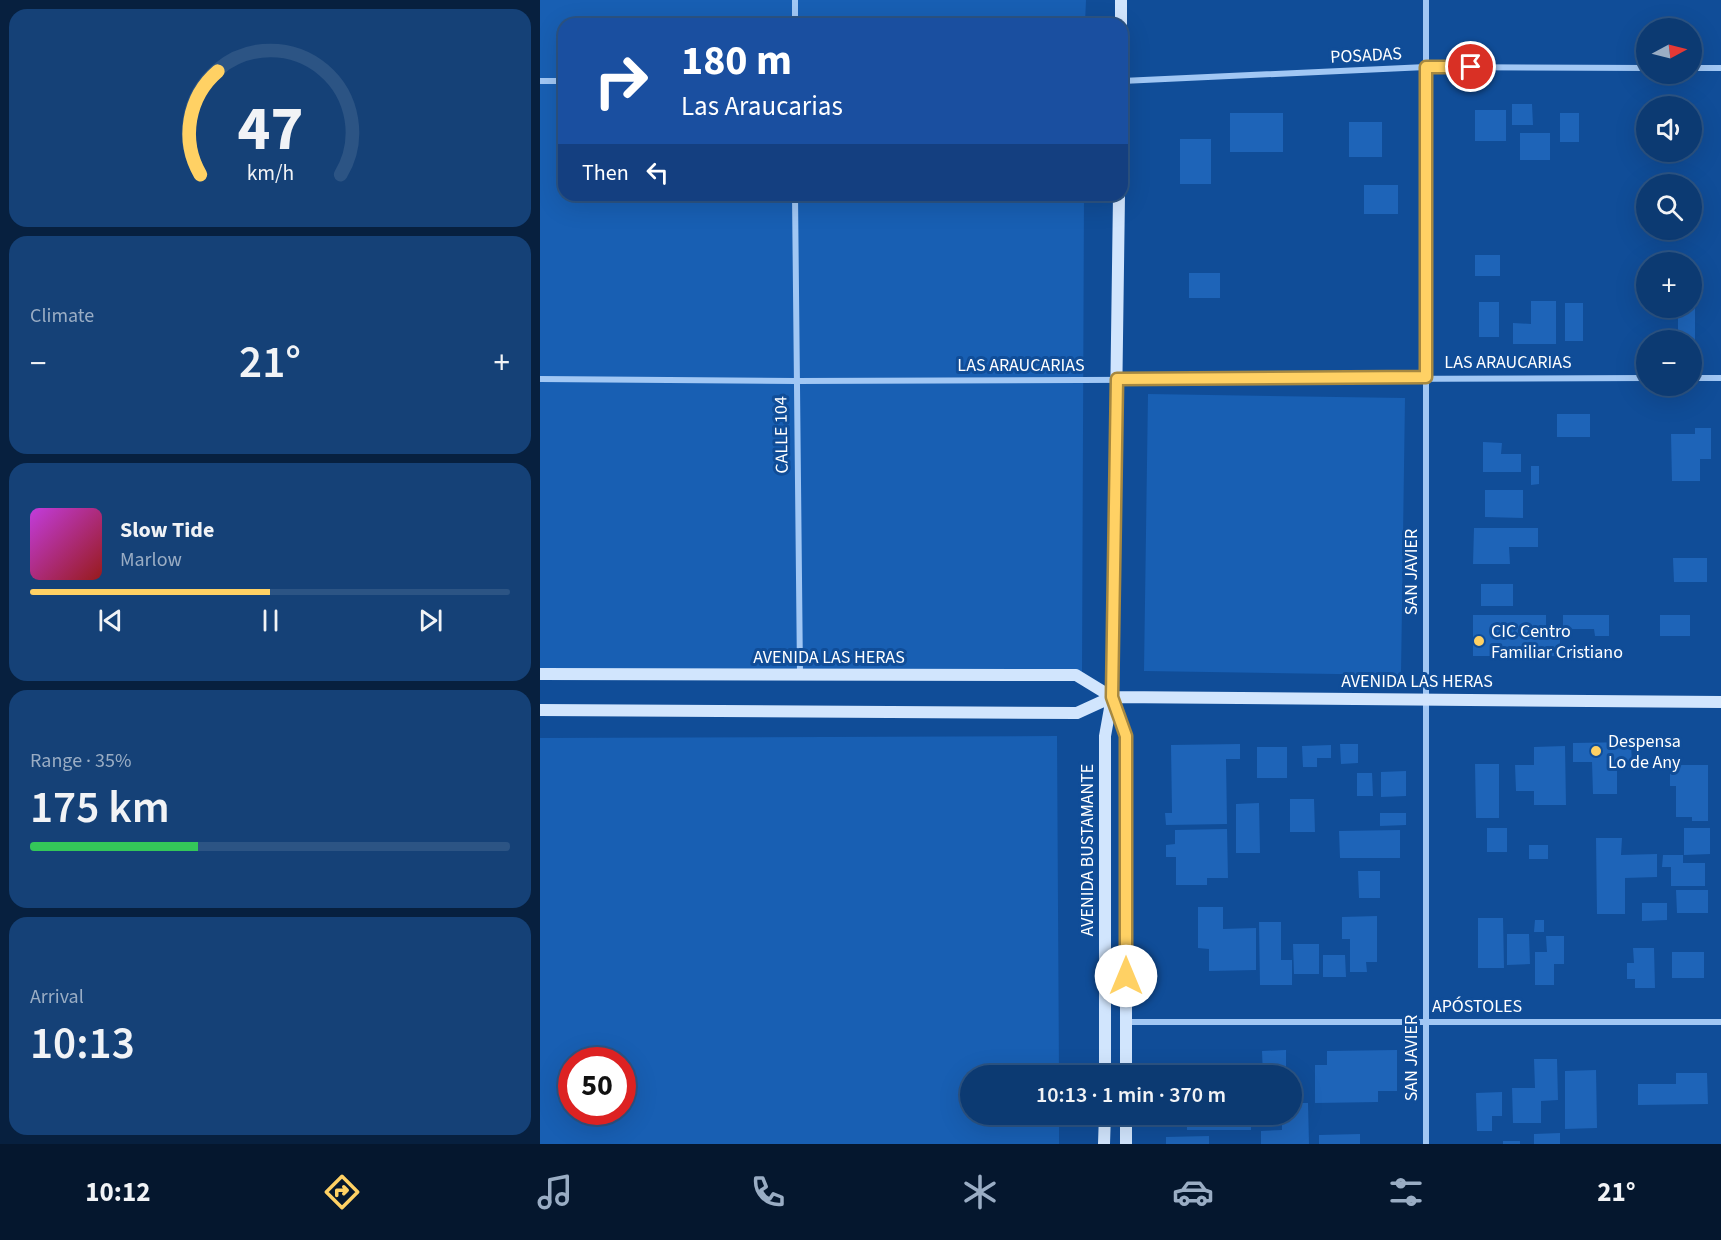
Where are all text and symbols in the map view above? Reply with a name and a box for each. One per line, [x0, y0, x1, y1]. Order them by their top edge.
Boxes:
north arrow [1636, 18, 1702, 84]
map controls [1636, 18, 1702, 396]
text: 180 m [681, 31, 792, 91]
street label: POSADAS [1330, 41, 1403, 70]
pin [1445, 41, 1496, 92]
icon: right [582, 42, 660, 120]
icon: arrive [1454, 50, 1487, 83]
text: 47 [237, 85, 303, 174]
text: Las Araucarias [681, 87, 843, 126]
button: sound [1636, 96, 1702, 162]
icon: left [641, 156, 674, 189]
text: Then [582, 157, 629, 189]
text: km/h [246, 158, 294, 189]
button: search [1636, 174, 1702, 240]
button: + [1636, 252, 1702, 318]
text: Climate [30, 302, 94, 330]
button: − [1636, 330, 1702, 396]
text: 21° [239, 331, 301, 395]
text: − [30, 340, 46, 387]
text: + [494, 340, 510, 387]
street label: LAS ARAUCARIAS [1444, 350, 1572, 375]
street label: LAS ARAUCARIAS [957, 353, 1085, 378]
street label: CALLE 104 [768, 396, 795, 474]
text: Slow Tide [120, 514, 214, 546]
street label: SAN JAVIER [1399, 529, 1424, 615]
text: Marlow [120, 546, 182, 574]
icon: previous [94, 604, 127, 637]
icon: pause [254, 604, 287, 637]
icon: next [414, 604, 447, 637]
place label: CIC Centro Familiar Cristiano [1491, 619, 1623, 665]
marker: CIC Centro Familiar Cristiano [1472, 634, 1486, 648]
street label: AVENIDA LAS HERAS [753, 645, 905, 670]
street label: AVENIDA LAS HERAS [1341, 669, 1493, 694]
place label: Despensa Lo de Any [1608, 729, 1681, 775]
marker: Despensa Lo de Any [1589, 744, 1603, 758]
text: Range · 35% [30, 747, 131, 775]
street label: AVENIDA BUSTAMANTE [1075, 764, 1100, 936]
text: 175 km [30, 776, 170, 840]
position arrow [1094, 944, 1158, 1008]
text: Arrival [30, 983, 84, 1011]
street label: APÓSTOLES [1432, 994, 1522, 1019]
text: 10:13 [30, 1012, 135, 1076]
street label: SAN JAVIER [1399, 1015, 1424, 1101]
speed limit sign: 50 [558, 1047, 636, 1125]
text: 10:13 · 1 min · 370 m [1036, 1079, 1226, 1111]
icon: directions [321, 1171, 363, 1213]
icon: music [534, 1171, 576, 1213]
icon: phone [747, 1171, 789, 1213]
icon: climate [959, 1171, 1001, 1213]
icon: car [1172, 1171, 1214, 1213]
icon: filters [1385, 1171, 1427, 1213]
text: 10:12 [85, 1173, 150, 1212]
text: 21° [1597, 1173, 1636, 1212]

